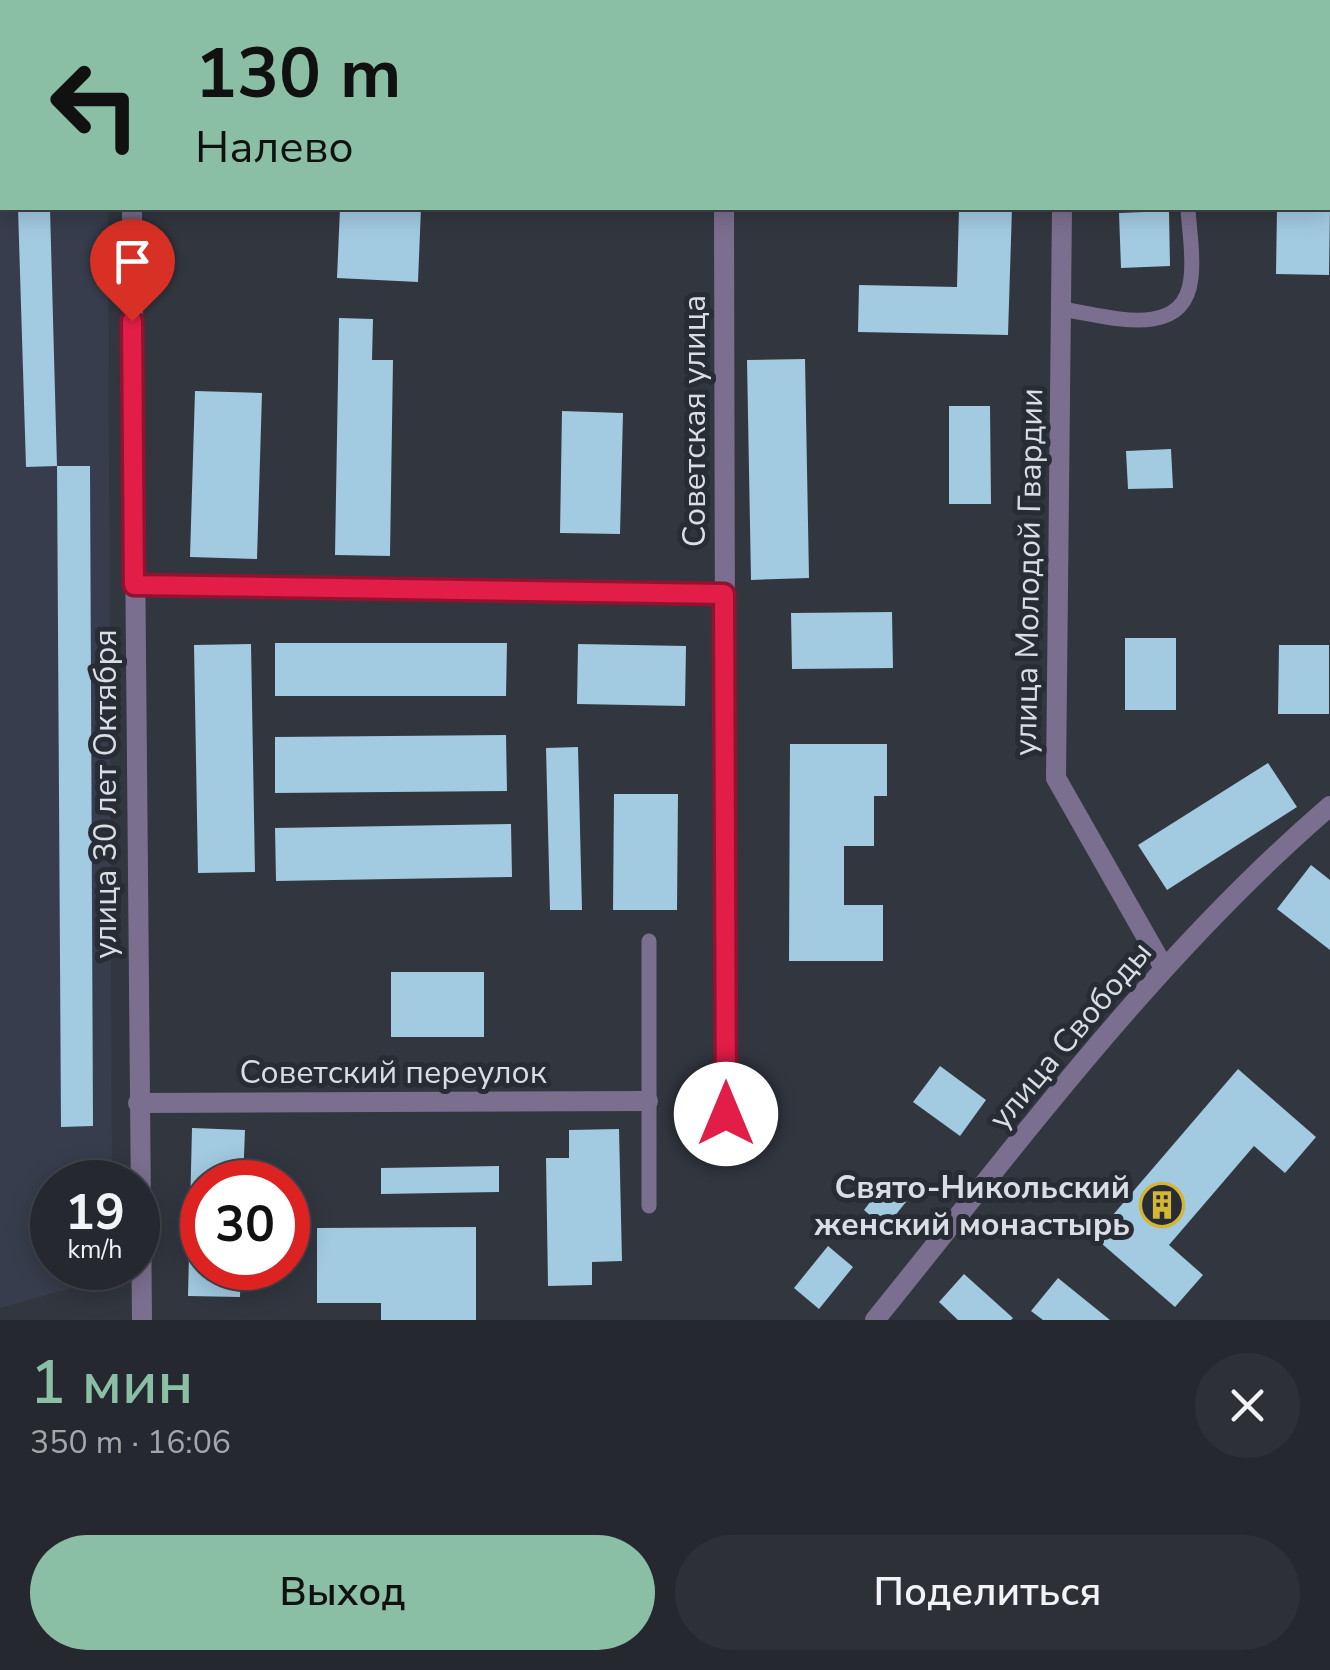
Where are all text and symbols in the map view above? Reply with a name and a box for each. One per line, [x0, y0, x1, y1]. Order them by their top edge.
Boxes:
text: 130 m [195, 26, 401, 122]
icon: left [30, 40, 160, 170]
text: Налево [195, 117, 354, 178]
pin [90, 219, 175, 322]
icon: arrive [105, 234, 160, 289]
street label: Советская улица [673, 295, 716, 547]
street label: улица Молодой Гвардии [1004, 388, 1053, 756]
street label: улица 30 лет Октября [84, 629, 127, 959]
street label: улица Свободы [979, 932, 1162, 1138]
street label: Советский переулок [239, 1051, 547, 1094]
position arrow [674, 1062, 778, 1166]
speed limit sign: 30 [180, 1160, 310, 1290]
place label: Свято-Никольский женский монастырь [814, 1166, 1130, 1246]
text: 19 [65, 1178, 125, 1247]
building icon: Свято-Никольский женский монастырь [1139, 1182, 1185, 1228]
text: km/h [67, 1233, 123, 1267]
text: 1 мин [30, 1342, 193, 1424]
button: close [1195, 1353, 1300, 1458]
text: 350 m · 16:06 [30, 1421, 231, 1464]
button: Выход [30, 1535, 655, 1650]
button: Поделиться [675, 1535, 1300, 1650]

